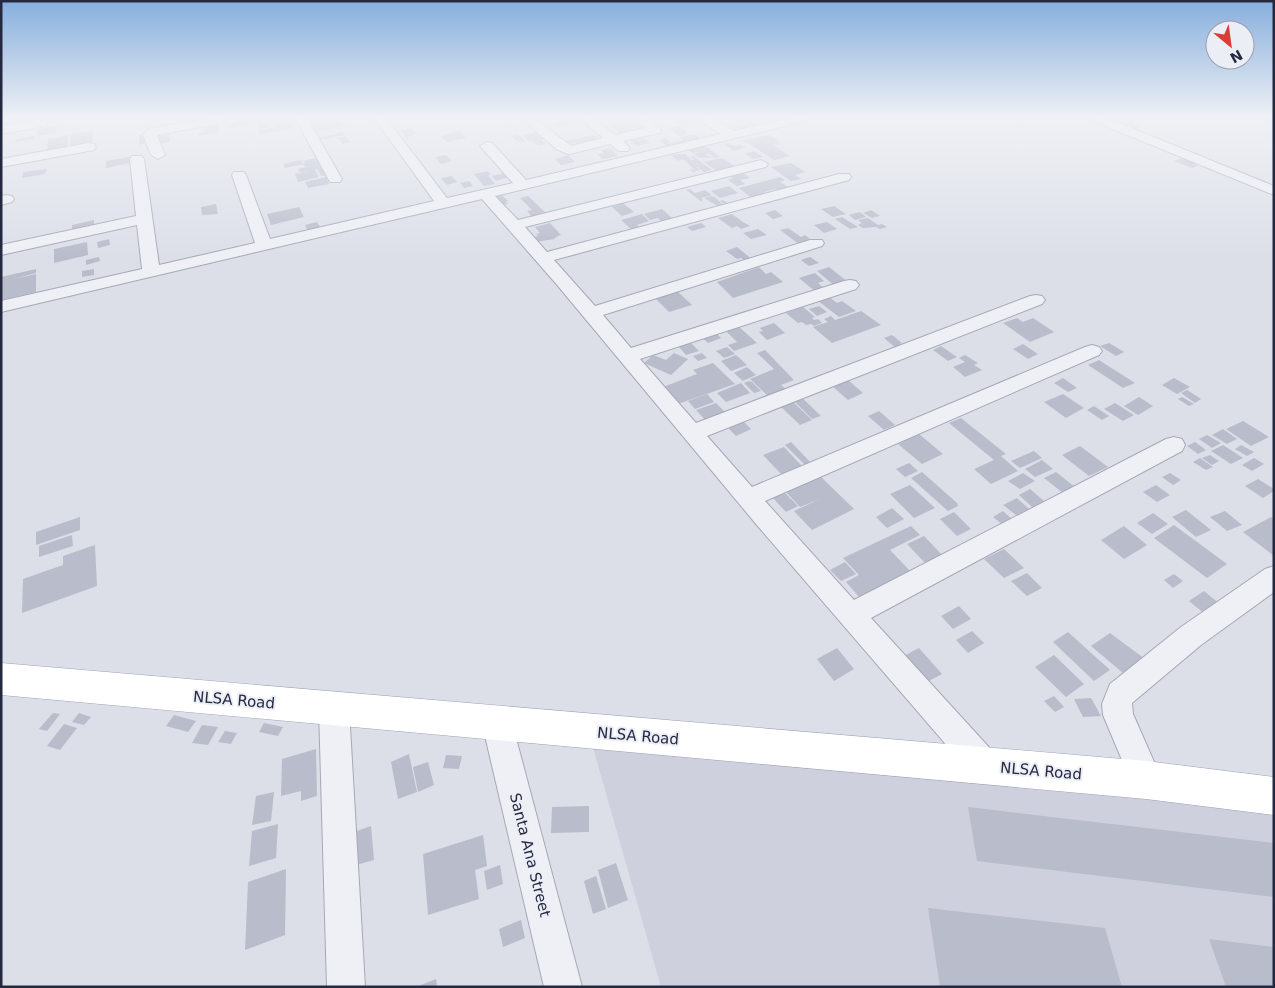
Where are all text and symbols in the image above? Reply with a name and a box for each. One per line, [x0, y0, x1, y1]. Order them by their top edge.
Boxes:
north arrow [1205, 20, 1255, 70]
text: N [1227, 47, 1245, 66]
street label: NLSA Road [192, 687, 276, 713]
street label: NLSA Road [596, 723, 680, 749]
street label: NLSA Road [999, 758, 1083, 784]
street label: Santa Ana Street [506, 791, 554, 919]

